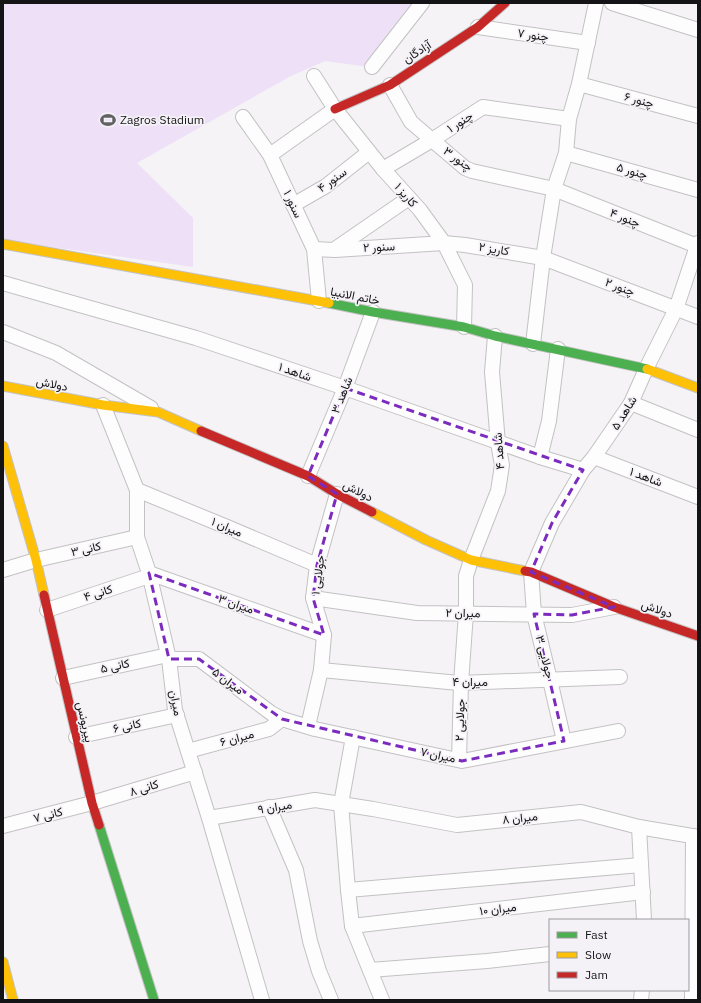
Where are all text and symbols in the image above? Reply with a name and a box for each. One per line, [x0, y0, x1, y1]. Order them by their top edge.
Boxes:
street label: چنور ۷ [516, 25, 550, 45]
street label: آزادگان [400, 36, 435, 67]
street label: چنور ۶ [622, 88, 656, 112]
street label: چنور ۱ [444, 108, 476, 136]
sports icon: Zagros Stadium [99, 111, 117, 129]
place label: Zagros Stadium [120, 112, 204, 127]
street label: چنور ۳ [440, 143, 476, 175]
street label: چنور ۵ [615, 159, 649, 183]
street label: سنور ۴ [314, 164, 350, 196]
street label: کاریز ۱ [391, 179, 421, 211]
street label: سنور ۱ [280, 187, 306, 221]
street label: چنور ۴ [608, 205, 642, 231]
street label: سنور ۲ [363, 238, 395, 256]
street label: کاریز ۲ [478, 239, 510, 259]
street label: چنور ۲ [603, 274, 637, 300]
street label: خاتم الانبیا [329, 283, 381, 309]
street label: شاهد ۱ [277, 359, 314, 384]
street label: دولاش [35, 373, 70, 395]
street label: شاهد ۳ [327, 374, 356, 415]
street label: شاهد ۵ [607, 393, 640, 432]
street label: شاهد ۴ [490, 432, 507, 470]
street label: شاهد ۱ [628, 464, 665, 490]
street label: دولاش [340, 477, 376, 506]
street label: میران ۱ [209, 513, 245, 541]
street label: کانی ۳ [69, 538, 103, 560]
street label: جولایی ۱ [307, 554, 329, 596]
street label: کانی ۴ [82, 581, 114, 605]
street label: میران ۳ [216, 590, 256, 618]
street label: دولاش [639, 596, 675, 622]
street label: میران ۲ [445, 605, 481, 621]
street label: جولایی ۳ [532, 634, 558, 680]
street label: کانی ۵ [99, 655, 131, 677]
street label: میران ۵ [209, 664, 247, 698]
street label: میران ۴ [452, 674, 488, 690]
street label: میران [166, 689, 186, 717]
street label: جولایی ۲ [451, 698, 469, 742]
street label: پیریونس [73, 700, 97, 744]
street label: کانی ۶ [111, 715, 143, 737]
street label: میران ۶ [218, 726, 256, 750]
street label: میران ۷ [419, 743, 457, 767]
street label: کانی ۸ [128, 776, 160, 800]
street label: میران ۹ [257, 796, 293, 818]
street label: کانی ۷ [32, 804, 64, 826]
street label: میران ۸ [501, 808, 539, 828]
street label: میران ۱۰ [479, 899, 517, 919]
legend [549, 919, 689, 991]
text: Fast [585, 927, 608, 942]
text: Slow [585, 947, 611, 962]
text: Jam [585, 967, 608, 982]

